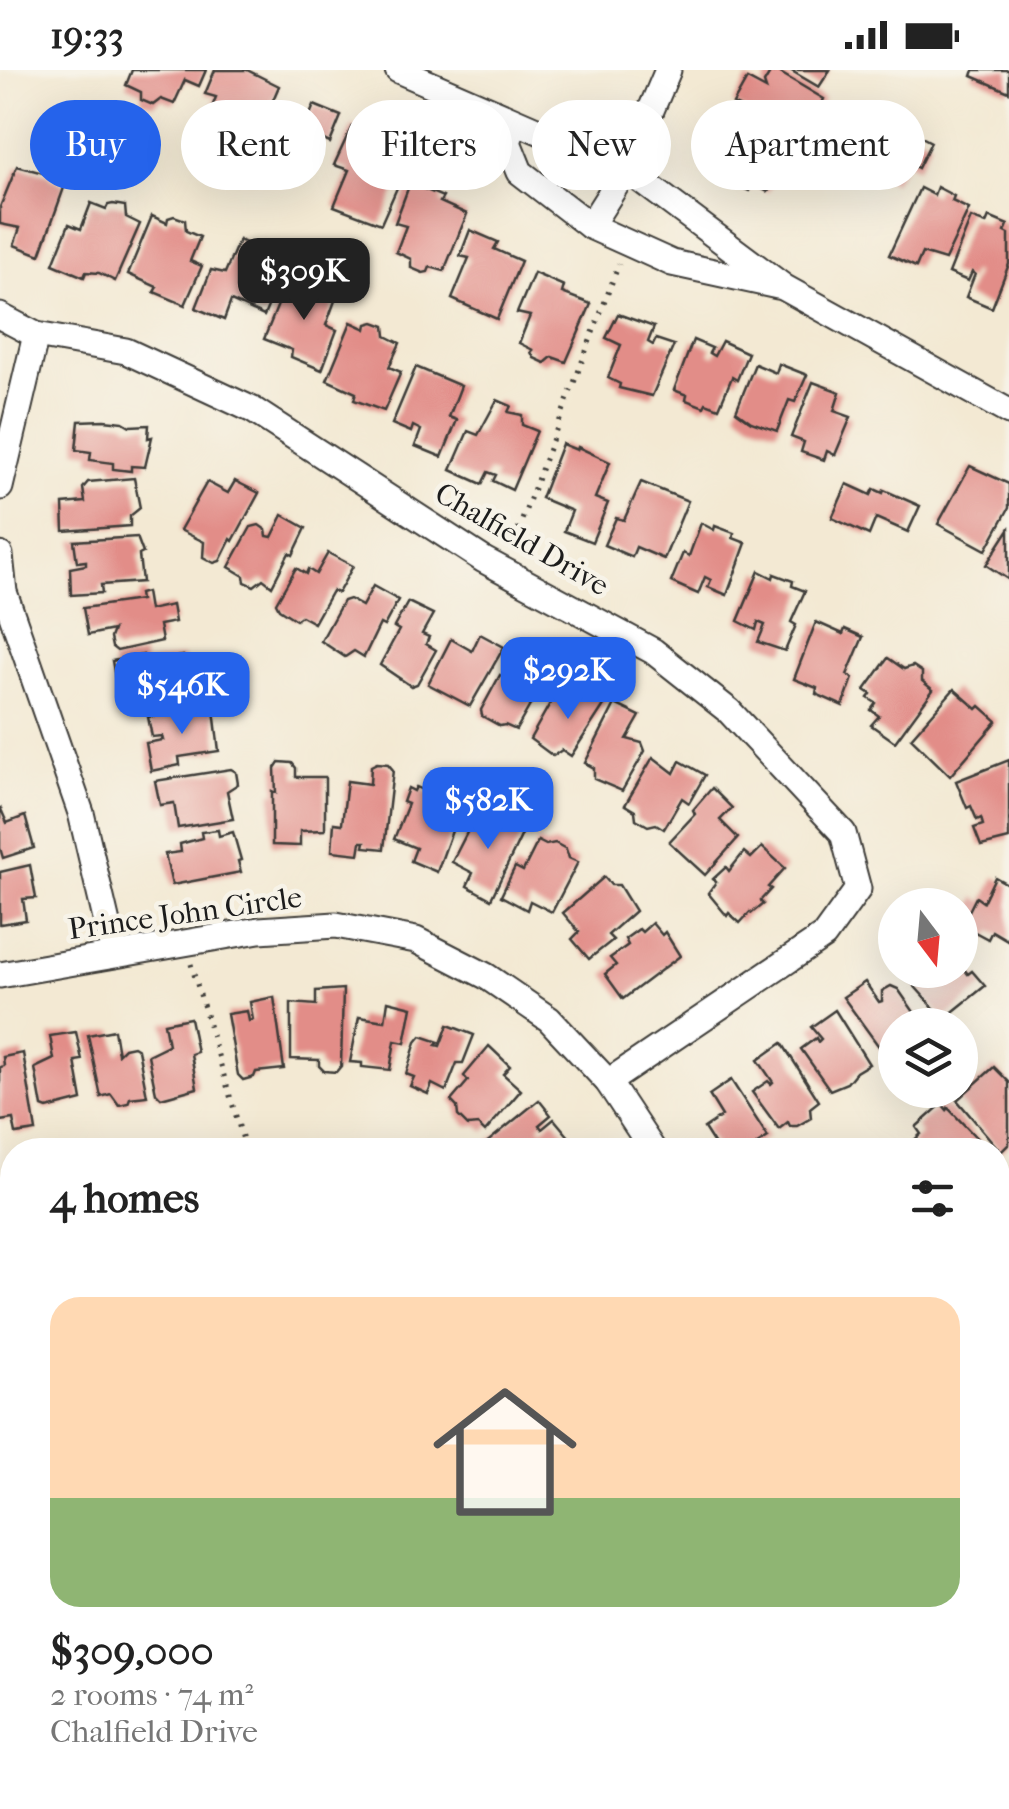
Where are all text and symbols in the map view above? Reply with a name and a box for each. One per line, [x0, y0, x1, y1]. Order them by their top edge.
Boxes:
text: 19:33 [50, 13, 124, 58]
chip: Buy [30, 100, 161, 190]
chip: Rent [181, 100, 326, 190]
chip: Filters [346, 100, 512, 190]
chip: New [532, 100, 671, 190]
chip: Apartment [691, 100, 925, 190]
pin: $309K [234, 238, 374, 323]
text: $309K [260, 252, 348, 289]
street label: Chalfield Drive [429, 476, 615, 603]
pin: $292K [498, 637, 638, 722]
text: $292K [523, 651, 613, 688]
pin: $546K [112, 652, 252, 737]
text: $546K [137, 666, 227, 703]
pin: $582K [418, 767, 558, 852]
text: $582K [444, 781, 532, 818]
street label: Prince John Circle [66, 880, 304, 947]
north arrow [878, 888, 978, 988]
map controls [878, 888, 978, 1108]
button: layers [878, 1008, 978, 1108]
icon: filters [905, 1171, 960, 1226]
text: 4 homes [50, 1174, 199, 1223]
icon: home [415, 1362, 595, 1542]
text: $309,000 [50, 1627, 214, 1676]
text: 2 rooms · 74 m² [50, 1676, 254, 1713]
text: Chalfield Drive [50, 1713, 258, 1750]

